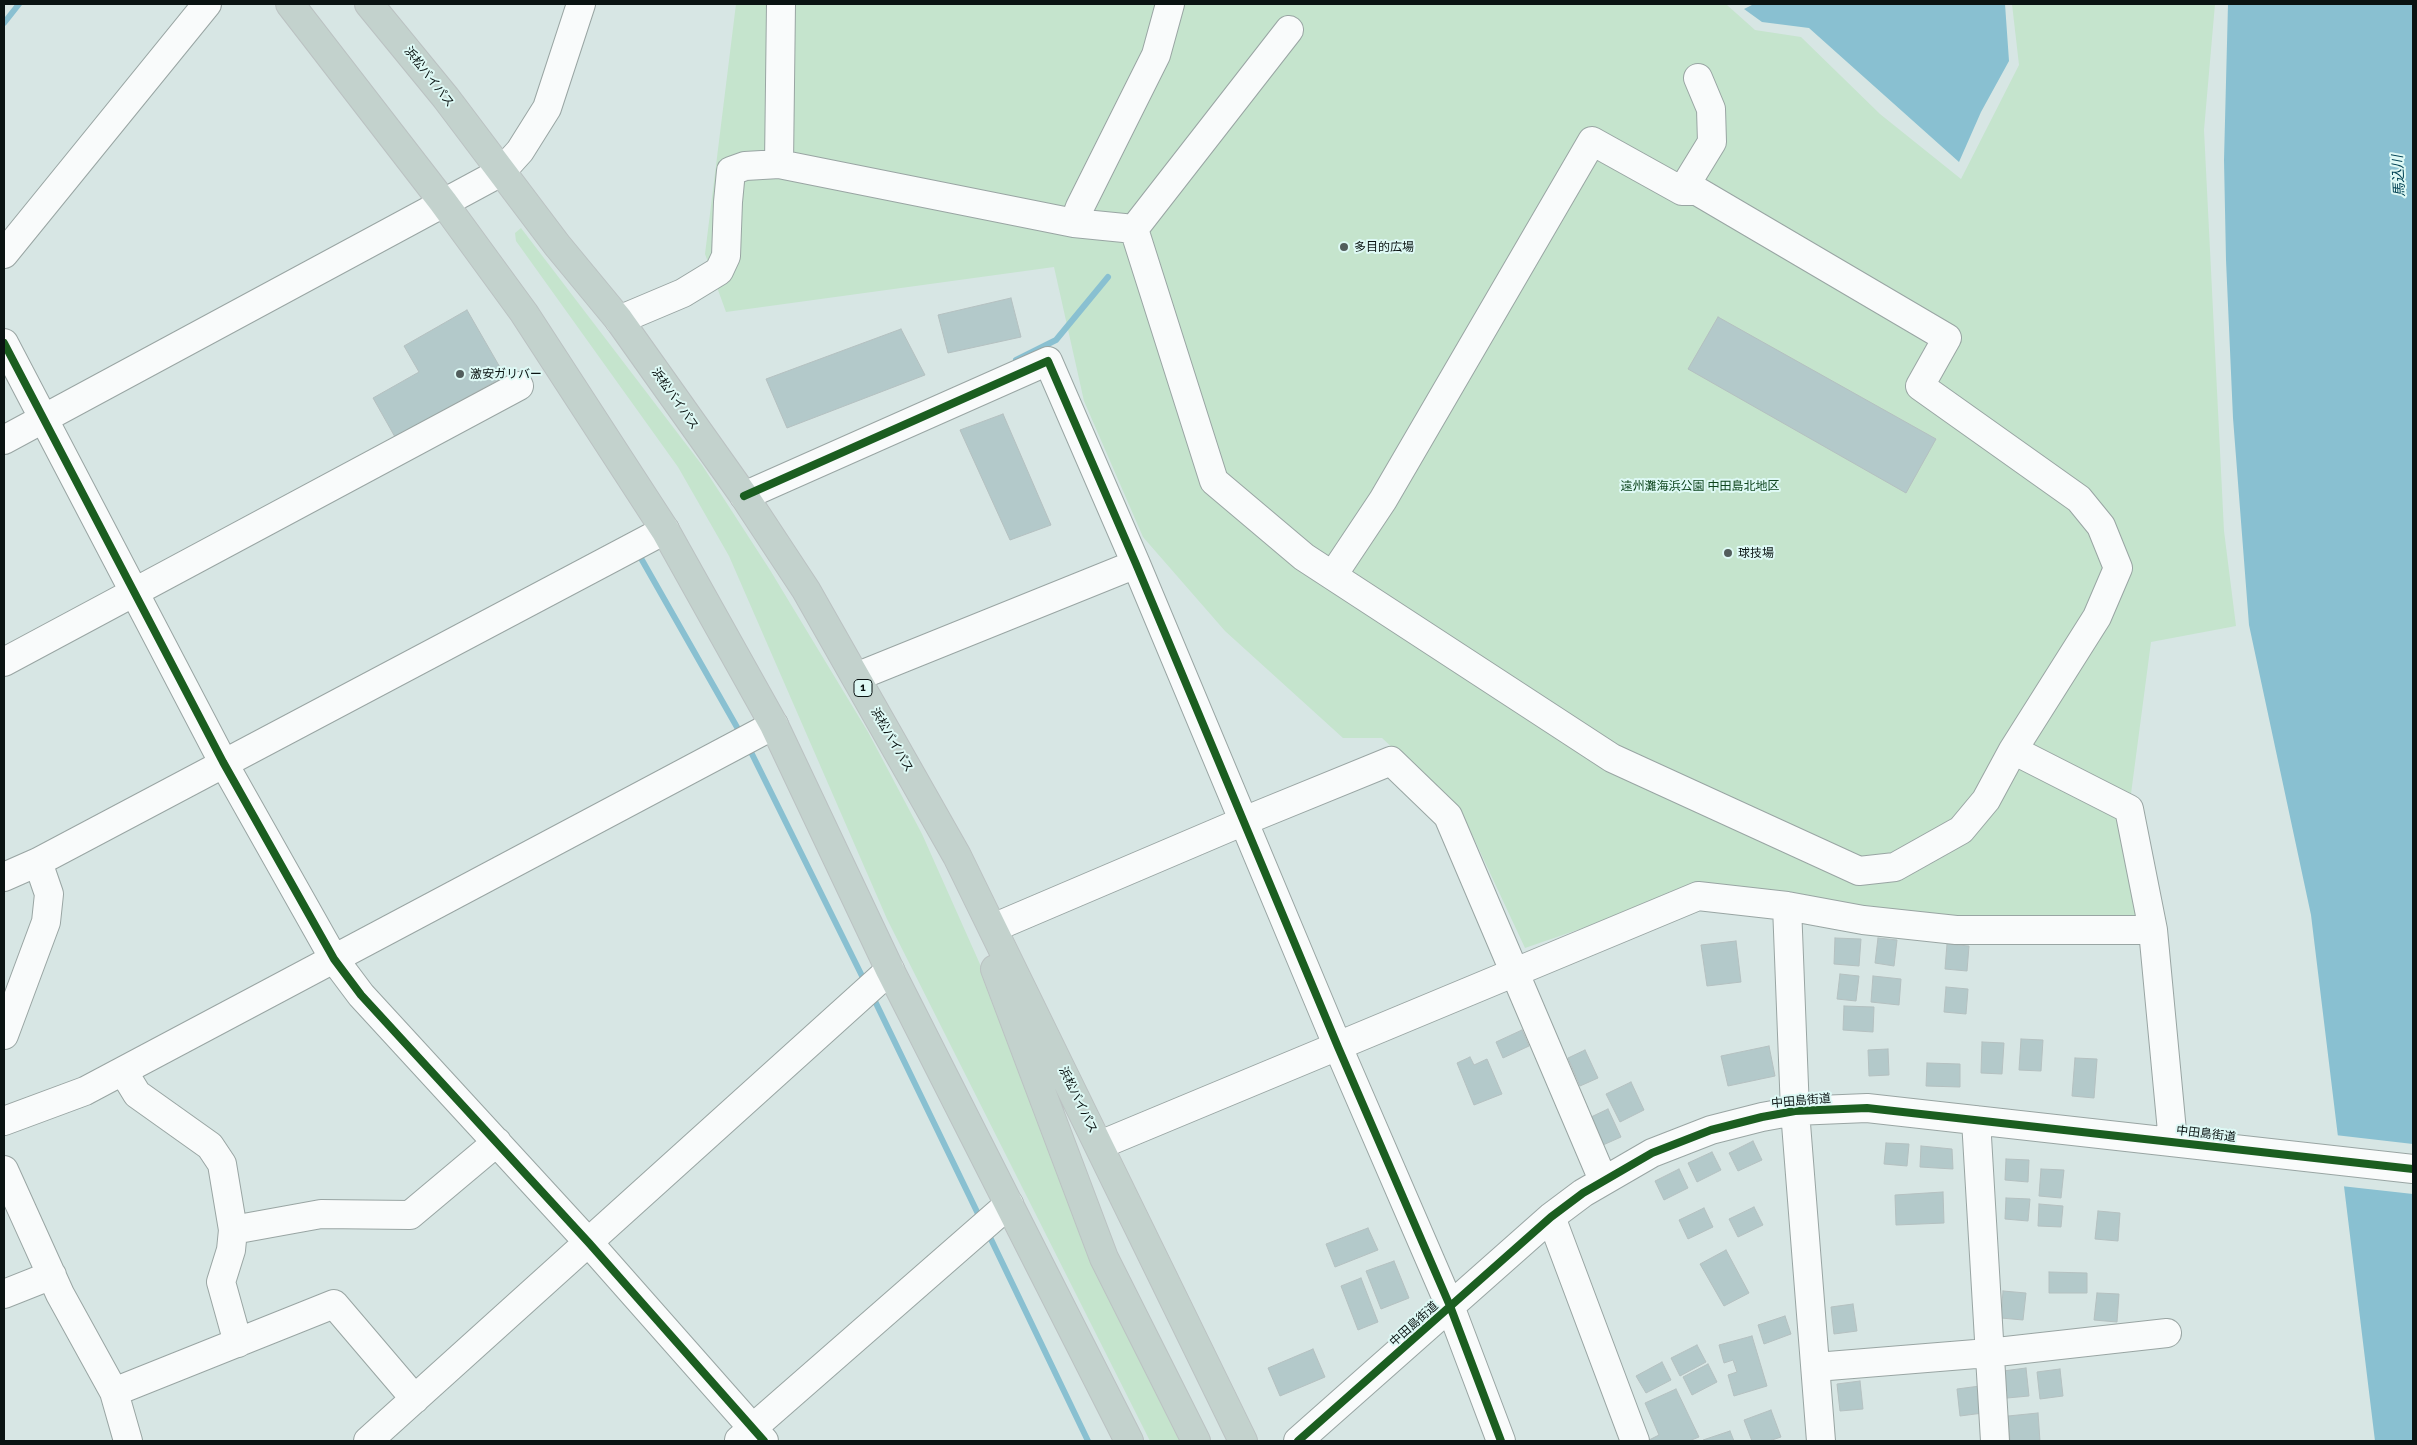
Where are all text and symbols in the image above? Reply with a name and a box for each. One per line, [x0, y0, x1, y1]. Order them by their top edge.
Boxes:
street label: 浜松バイパス [401, 44, 457, 110]
water label: 馬込川 [2390, 155, 2408, 197]
place label: 多目的広場 [1354, 240, 1414, 254]
marker: 多目的広場 [1338, 241, 1350, 253]
street label: 浜松バイパス [648, 365, 702, 433]
place label: 激安ガリバー [470, 367, 542, 381]
marker: 激安ガリバー [454, 368, 466, 380]
park label: 遠州灘海浜公園 中田島北地区 [1620, 479, 1780, 493]
place label: 球技場 [1738, 546, 1774, 560]
marker: 球技場 [1722, 547, 1734, 559]
road number: 1 [854, 680, 872, 696]
street label: 浜松バイパス [868, 705, 916, 775]
street label: 浜松バイパス [1056, 1064, 1100, 1136]
street label: 中田島街道 [1770, 1091, 1832, 1111]
street label: 中田島街道 [2175, 1123, 2237, 1145]
street label: 中田島街道 [1387, 1299, 1441, 1349]

